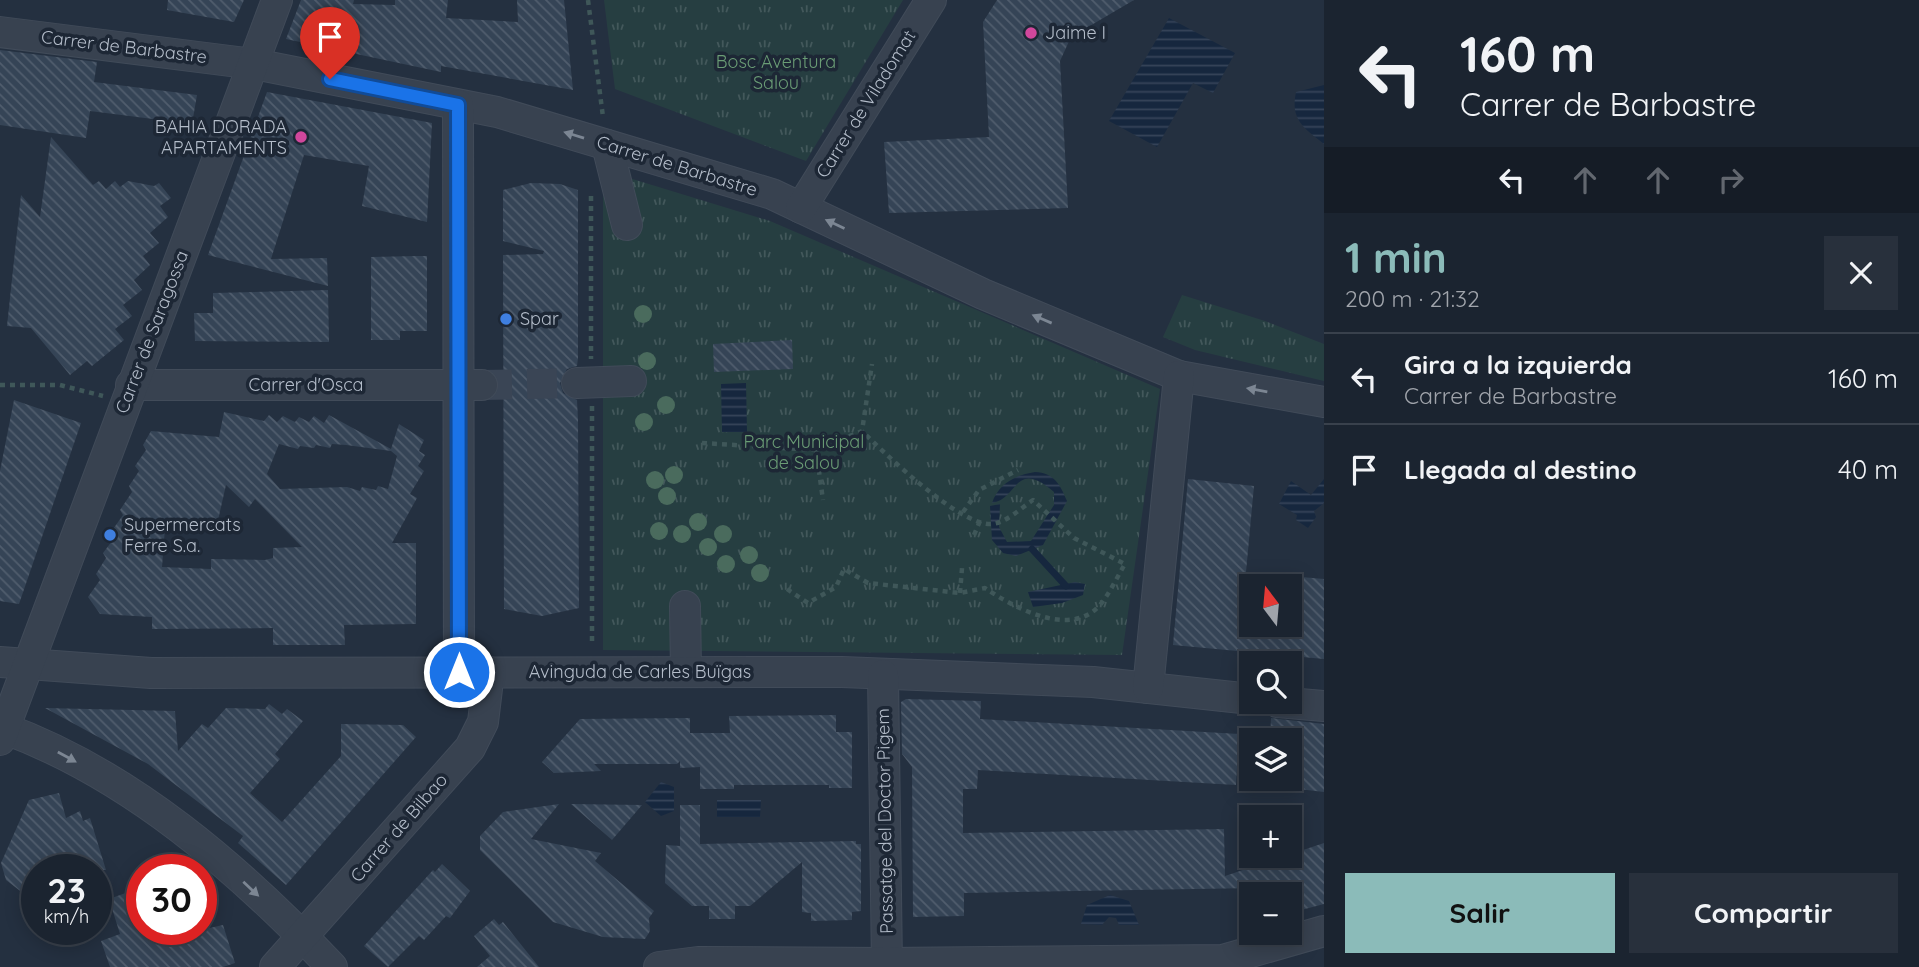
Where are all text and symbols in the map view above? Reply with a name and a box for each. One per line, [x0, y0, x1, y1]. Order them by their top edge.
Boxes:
pin [300, 7, 360, 79]
icon: arrive [311, 18, 349, 56]
place label: Jaime I [1045, 21, 1106, 44]
text: 160 m [1460, 23, 1595, 84]
street label: Carrer de Barbastre [40, 25, 208, 68]
street label: Carrer de Viladomat [811, 25, 920, 182]
marker: Jaime I [1023, 25, 1039, 41]
icon: left [1345, 28, 1436, 119]
park label: Bosc Aventura Salou [716, 50, 836, 94]
text: Carrer de Barbastre [1460, 84, 1756, 124]
place label: BAHIA DORADA APARTAMENTS [155, 115, 287, 159]
marker: BAHIA DORADA APARTAMENTS [293, 129, 309, 145]
one-way arrow [563, 130, 584, 140]
street label: Carrer de Barbastre [594, 130, 760, 201]
icon: left [1493, 161, 1531, 199]
icon: ahead [1566, 161, 1604, 199]
icon: ahead [1639, 161, 1677, 199]
icon: right [1712, 161, 1750, 199]
one-way arrow [825, 219, 845, 230]
text: 1 min [1345, 231, 1447, 284]
button: close [1824, 236, 1898, 310]
street label: Carrer de Saragossa [110, 247, 193, 416]
text: 200 m · 21:32 [1345, 284, 1480, 313]
place label: Spar [520, 307, 559, 330]
marker: Spar [498, 311, 514, 327]
one-way arrow [1031, 313, 1052, 324]
text: Gira a la izquierda [1404, 348, 1632, 381]
icon: left [1345, 360, 1383, 398]
text: 160 m [1828, 362, 1898, 395]
street label: Carrer d'Osca [249, 373, 363, 396]
text: Carrer de Barbastre [1404, 381, 1617, 410]
one-way arrow [1246, 384, 1268, 395]
park label: Parc Municipal de Salou [744, 430, 864, 474]
icon: arrive [1345, 451, 1383, 489]
text: Llegada al destino [1404, 453, 1637, 486]
text: 40 m [1838, 453, 1898, 486]
place label: Supermercats Ferre S.a. [124, 513, 241, 557]
marker: Supermercats Ferre S.a. [102, 527, 118, 543]
north arrow [1239, 574, 1302, 637]
map controls [1239, 574, 1302, 945]
position arrow [422, 635, 496, 709]
button: search [1239, 651, 1302, 714]
street label: Avinguda de Carles Buïgas [529, 660, 751, 683]
street label: Passatge del Doctor Pigem [871, 708, 898, 934]
button: layers [1239, 728, 1302, 791]
one-way arrow [57, 751, 77, 763]
street label: Carrer de Bilbao [345, 769, 452, 887]
button: + [1239, 805, 1302, 868]
speed limit sign: 30 [126, 854, 217, 945]
text: 23 [47, 868, 86, 912]
button: Salir [1345, 873, 1615, 953]
button: Compartir [1629, 873, 1898, 953]
one-way arrow [242, 881, 260, 897]
button: − [1239, 882, 1302, 945]
text: km/h [44, 905, 89, 928]

